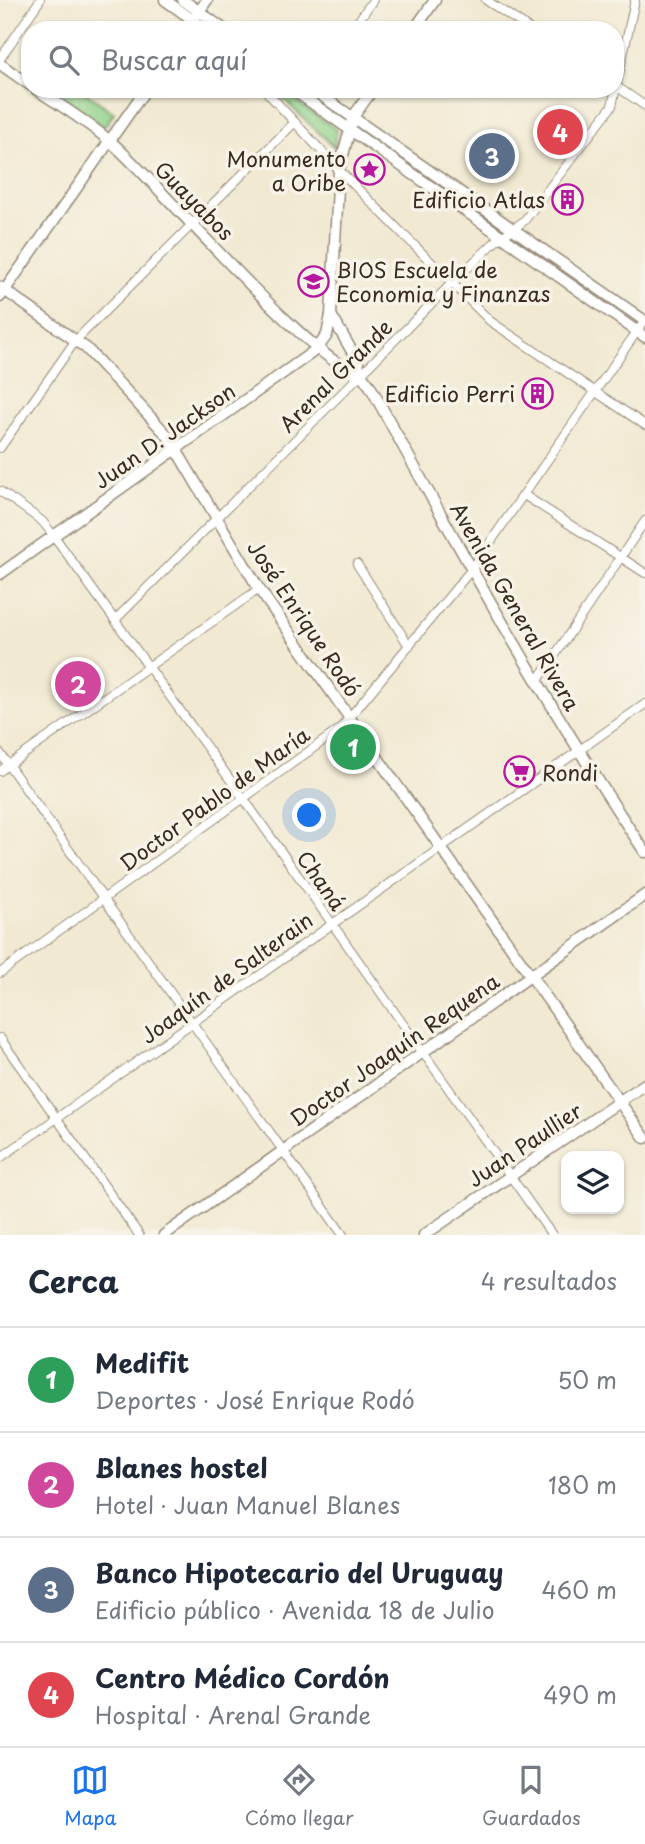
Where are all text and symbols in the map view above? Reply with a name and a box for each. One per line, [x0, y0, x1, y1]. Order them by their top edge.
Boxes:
search box [21, 21, 624, 98]
text: Buscar aquí [101, 40, 247, 79]
icon: search [45, 41, 83, 79]
pin: 4 [537, 106, 583, 158]
pin: 3 [469, 130, 515, 182]
place label: Monumento a Oribe [226, 142, 346, 198]
street label: Guayabos [148, 153, 242, 247]
place icon: Monumento a Oribe [352, 153, 386, 187]
building icon: Edificio Atlas [551, 182, 585, 216]
place label: Edificio Atlas [412, 183, 545, 215]
place label: BIOS Escuela de Economia y Finanzas [336, 253, 550, 309]
school or university icon: BIOS Escuela de Economia y Finanzas [296, 264, 330, 298]
street label: Arenal Grande [271, 311, 399, 439]
street label: Juan D. Jackson [87, 374, 241, 496]
building icon: Edificio Perri [521, 376, 555, 410]
place label: Edificio Perri [385, 377, 515, 409]
street label: Avenida General Rivera [443, 496, 589, 716]
street label: José Enrique Rodó [241, 533, 369, 703]
pin: 2 [55, 658, 101, 710]
street label: Doctor Pablo de María [112, 718, 316, 878]
pin: 1 [330, 721, 376, 773]
supermarket icon: Rondi [502, 755, 536, 789]
place label: Rondi [542, 756, 598, 788]
your location [292, 798, 326, 832]
street label: Chaná [290, 843, 355, 917]
street label: Joaquín de Salterain [133, 903, 319, 1051]
street label: Doctor Joaquín Requena [283, 964, 505, 1134]
street label: Juan Paullier [460, 1094, 588, 1194]
map controls [561, 1151, 624, 1214]
button: layers [561, 1151, 624, 1214]
text: Cerca [28, 1258, 119, 1303]
text: 4 resultados [481, 1263, 617, 1298]
text: Medifit [95, 1343, 189, 1382]
text: 1 [46, 1362, 57, 1397]
text: 50 m [557, 1362, 617, 1397]
text: Deportes · José Enrique Rodó [95, 1382, 415, 1417]
text: Blanes hostel [95, 1448, 267, 1487]
text: 2 [43, 1467, 59, 1502]
text: 180 m [548, 1467, 617, 1502]
text: Hotel · Juan Manuel Blanes [95, 1487, 400, 1522]
text: Banco Hipotecario del Uruguay [95, 1553, 503, 1592]
text: 3 [43, 1572, 59, 1607]
text: 460 m [542, 1572, 617, 1607]
text: Edificio público · Avenida 18 de Julio [95, 1592, 495, 1627]
text: Centro Médico Cordón [95, 1658, 390, 1697]
text: 4 [43, 1677, 59, 1712]
text: 490 m [543, 1677, 617, 1712]
text: Hospital · Arenal Grande [95, 1697, 371, 1732]
tab: Mapa [64, 1761, 116, 1831]
tab: Cómo llegar [245, 1761, 354, 1831]
tab: Guardados [482, 1761, 581, 1831]

